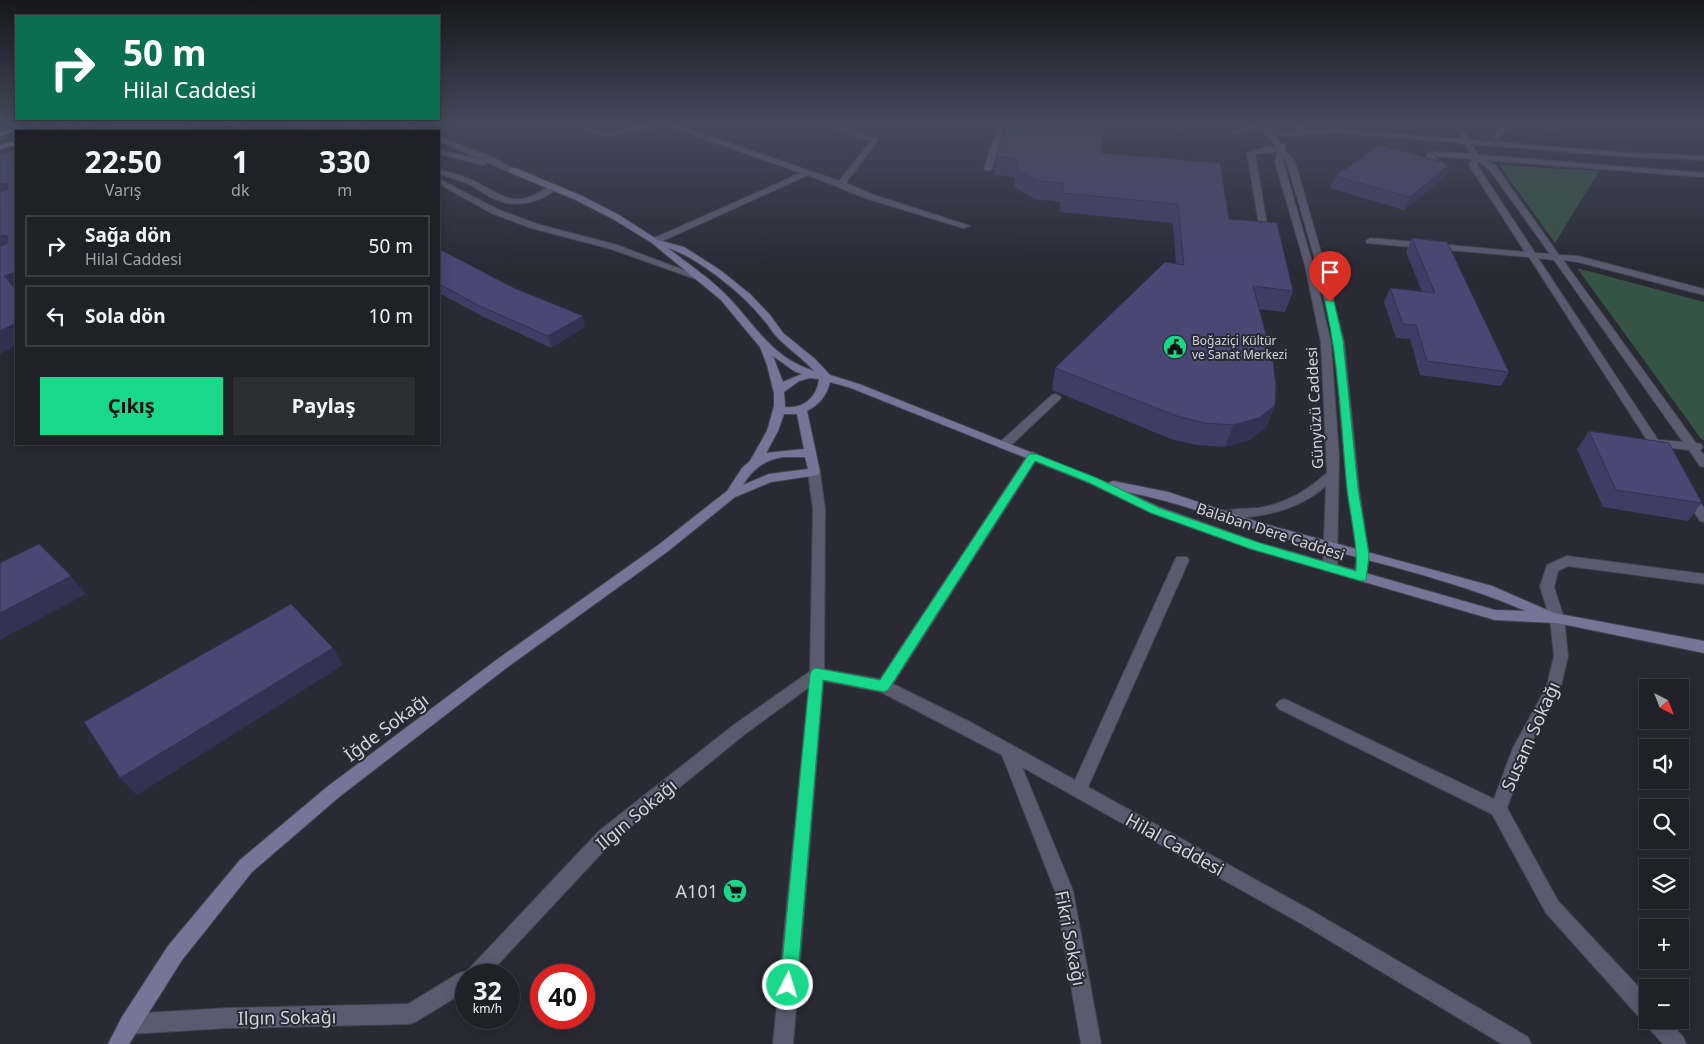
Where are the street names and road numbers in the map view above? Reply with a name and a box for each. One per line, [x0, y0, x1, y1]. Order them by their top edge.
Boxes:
street label: Günyüzü Caddesi [1301, 346, 1327, 470]
street label: Balaban Dere Caddesi [1194, 498, 1348, 564]
street label: Susam Sokağı [1495, 677, 1565, 795]
street label: İğde Sokağı [339, 688, 433, 766]
street label: Ilgın Sokağı [591, 773, 681, 855]
street label: Hilal Caddesi [1121, 807, 1229, 881]
street label: Fikri Sokağı [1050, 888, 1092, 988]
street label: Ilgın Sokağı [238, 1004, 336, 1030]

